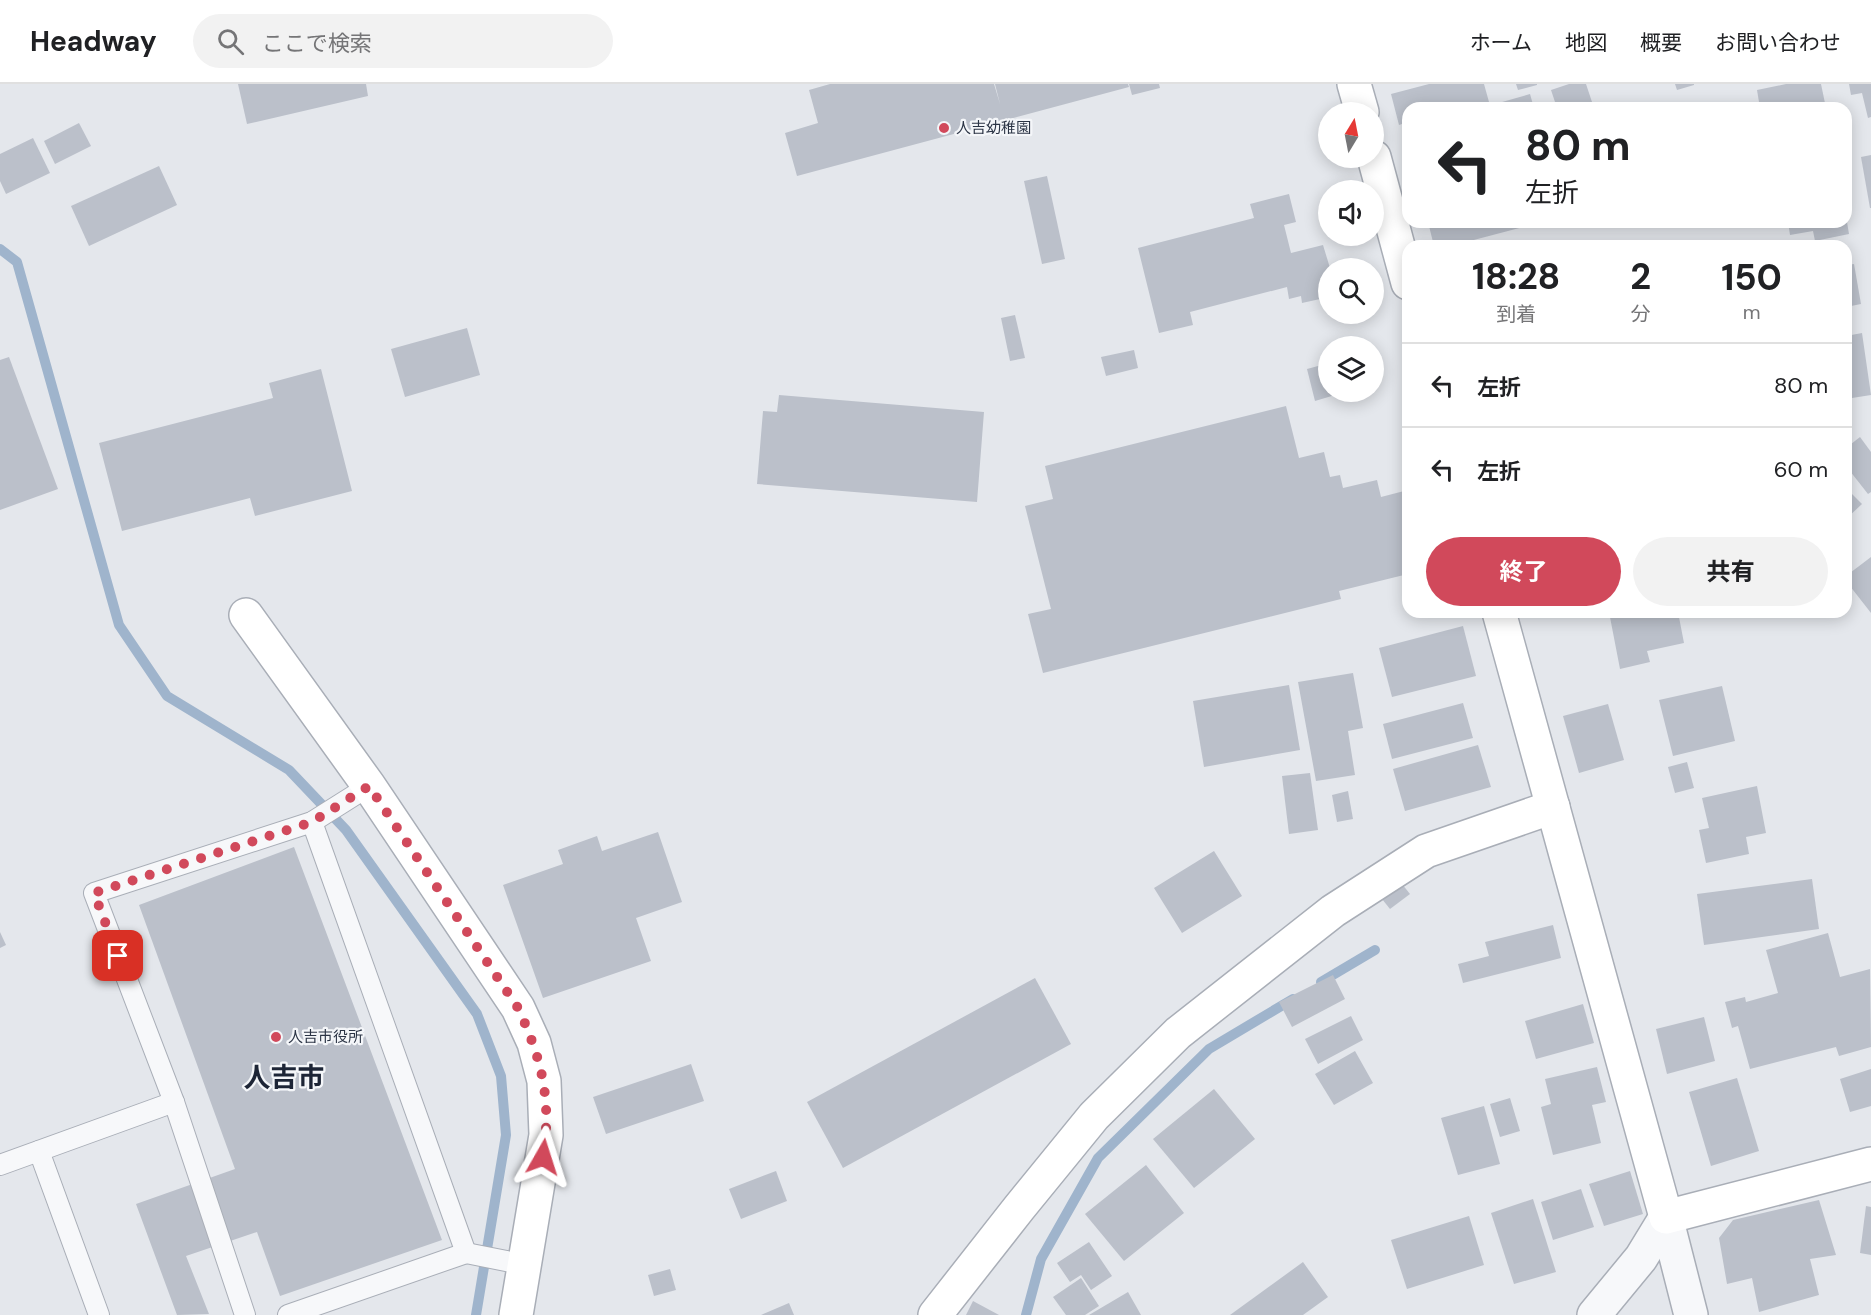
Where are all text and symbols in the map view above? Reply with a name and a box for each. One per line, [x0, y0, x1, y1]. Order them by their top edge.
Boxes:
search box [193, 14, 613, 68]
text: Headway [30, 23, 157, 60]
icon: search [214, 25, 247, 58]
text: ここで検索 [262, 29, 372, 58]
text: ホーム [1470, 29, 1532, 57]
text: 地図 [1565, 29, 1607, 57]
text: 概要 [1640, 29, 1682, 57]
text: お問い合わせ [1715, 29, 1841, 57]
north arrow [1318, 102, 1384, 168]
map controls [1318, 102, 1384, 402]
place label: 人吉幼稚園 [956, 118, 1031, 138]
text: 80 m [1525, 118, 1631, 173]
marker: 人吉幼稚園 [937, 121, 951, 135]
icon: left [1426, 126, 1504, 204]
text: 左折 [1525, 175, 1579, 210]
button: sound [1318, 180, 1384, 246]
text: 18:28 [1472, 253, 1560, 300]
text: 2 [1630, 253, 1651, 300]
text: 150 [1721, 254, 1782, 301]
button: search [1318, 258, 1384, 324]
text: m [1743, 299, 1760, 325]
text: 到着 [1496, 301, 1536, 327]
text: 分 [1631, 301, 1651, 327]
button: layers [1318, 336, 1384, 402]
icon: left [1426, 369, 1459, 402]
text: 80 m [1774, 371, 1828, 400]
text: 左折 [1477, 373, 1521, 402]
icon: left [1426, 453, 1459, 486]
text: 60 m [1774, 455, 1828, 484]
text: 左折 [1477, 457, 1521, 486]
button: 終了 [1426, 537, 1621, 606]
button: 共有 [1633, 537, 1828, 606]
pin [92, 930, 143, 981]
icon: arrive [101, 939, 134, 972]
place label: 人吉市役所 [288, 1027, 363, 1047]
marker: 人吉市役所 [269, 1030, 283, 1044]
district label: 人吉市 [244, 1060, 325, 1095]
position arrow [511, 1125, 575, 1189]

